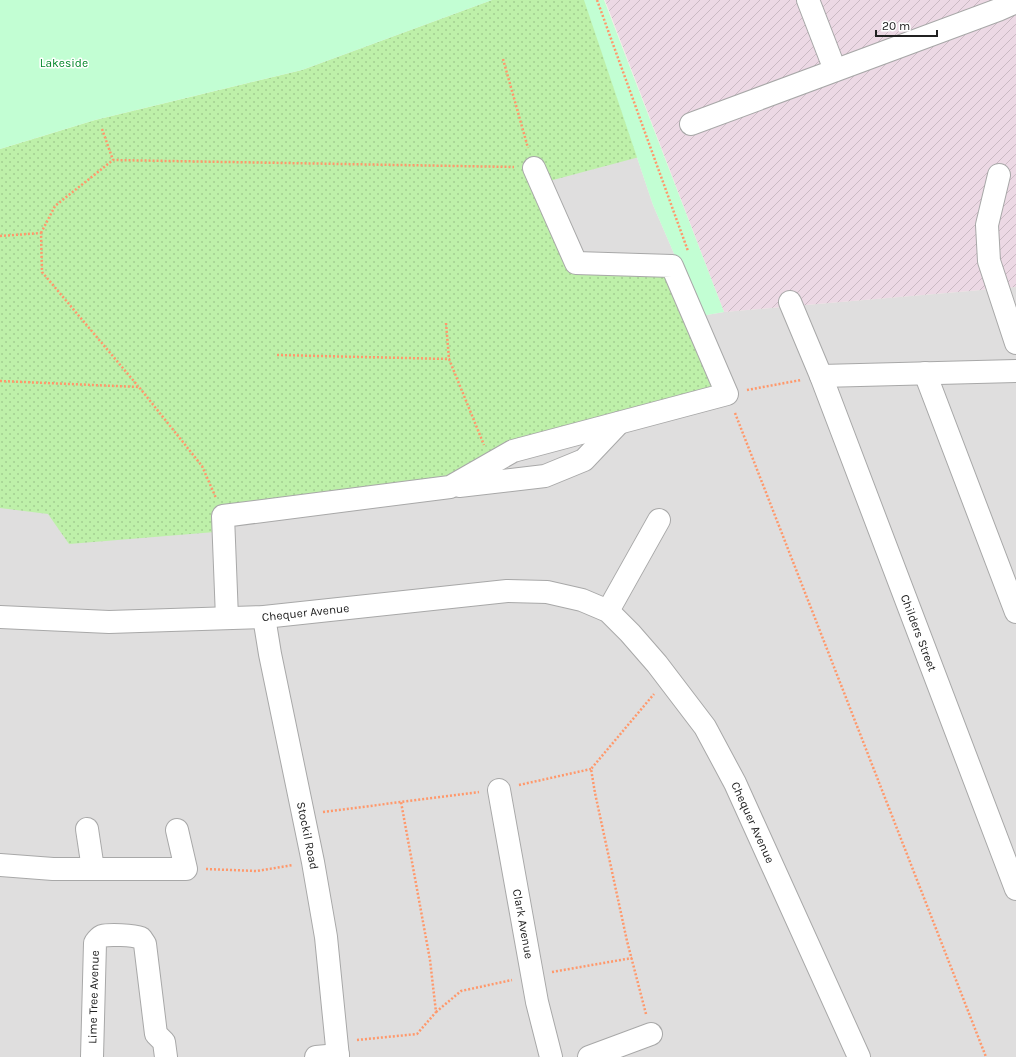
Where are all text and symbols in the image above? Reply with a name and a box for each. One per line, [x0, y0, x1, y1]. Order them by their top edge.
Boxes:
scale bar [876, 12, 937, 38]
text: 20 m [882, 19, 910, 33]
park label: Lakeside [40, 56, 88, 70]
street label: Childers Street [898, 592, 940, 674]
street label: Chequer Avenue [261, 601, 350, 624]
street label: Chequer Avenue [728, 779, 777, 865]
street label: Stockil Road [294, 801, 321, 871]
street label: Clark Avenue [510, 888, 536, 960]
street label: Lime Tree Avenue [85, 950, 102, 1044]

